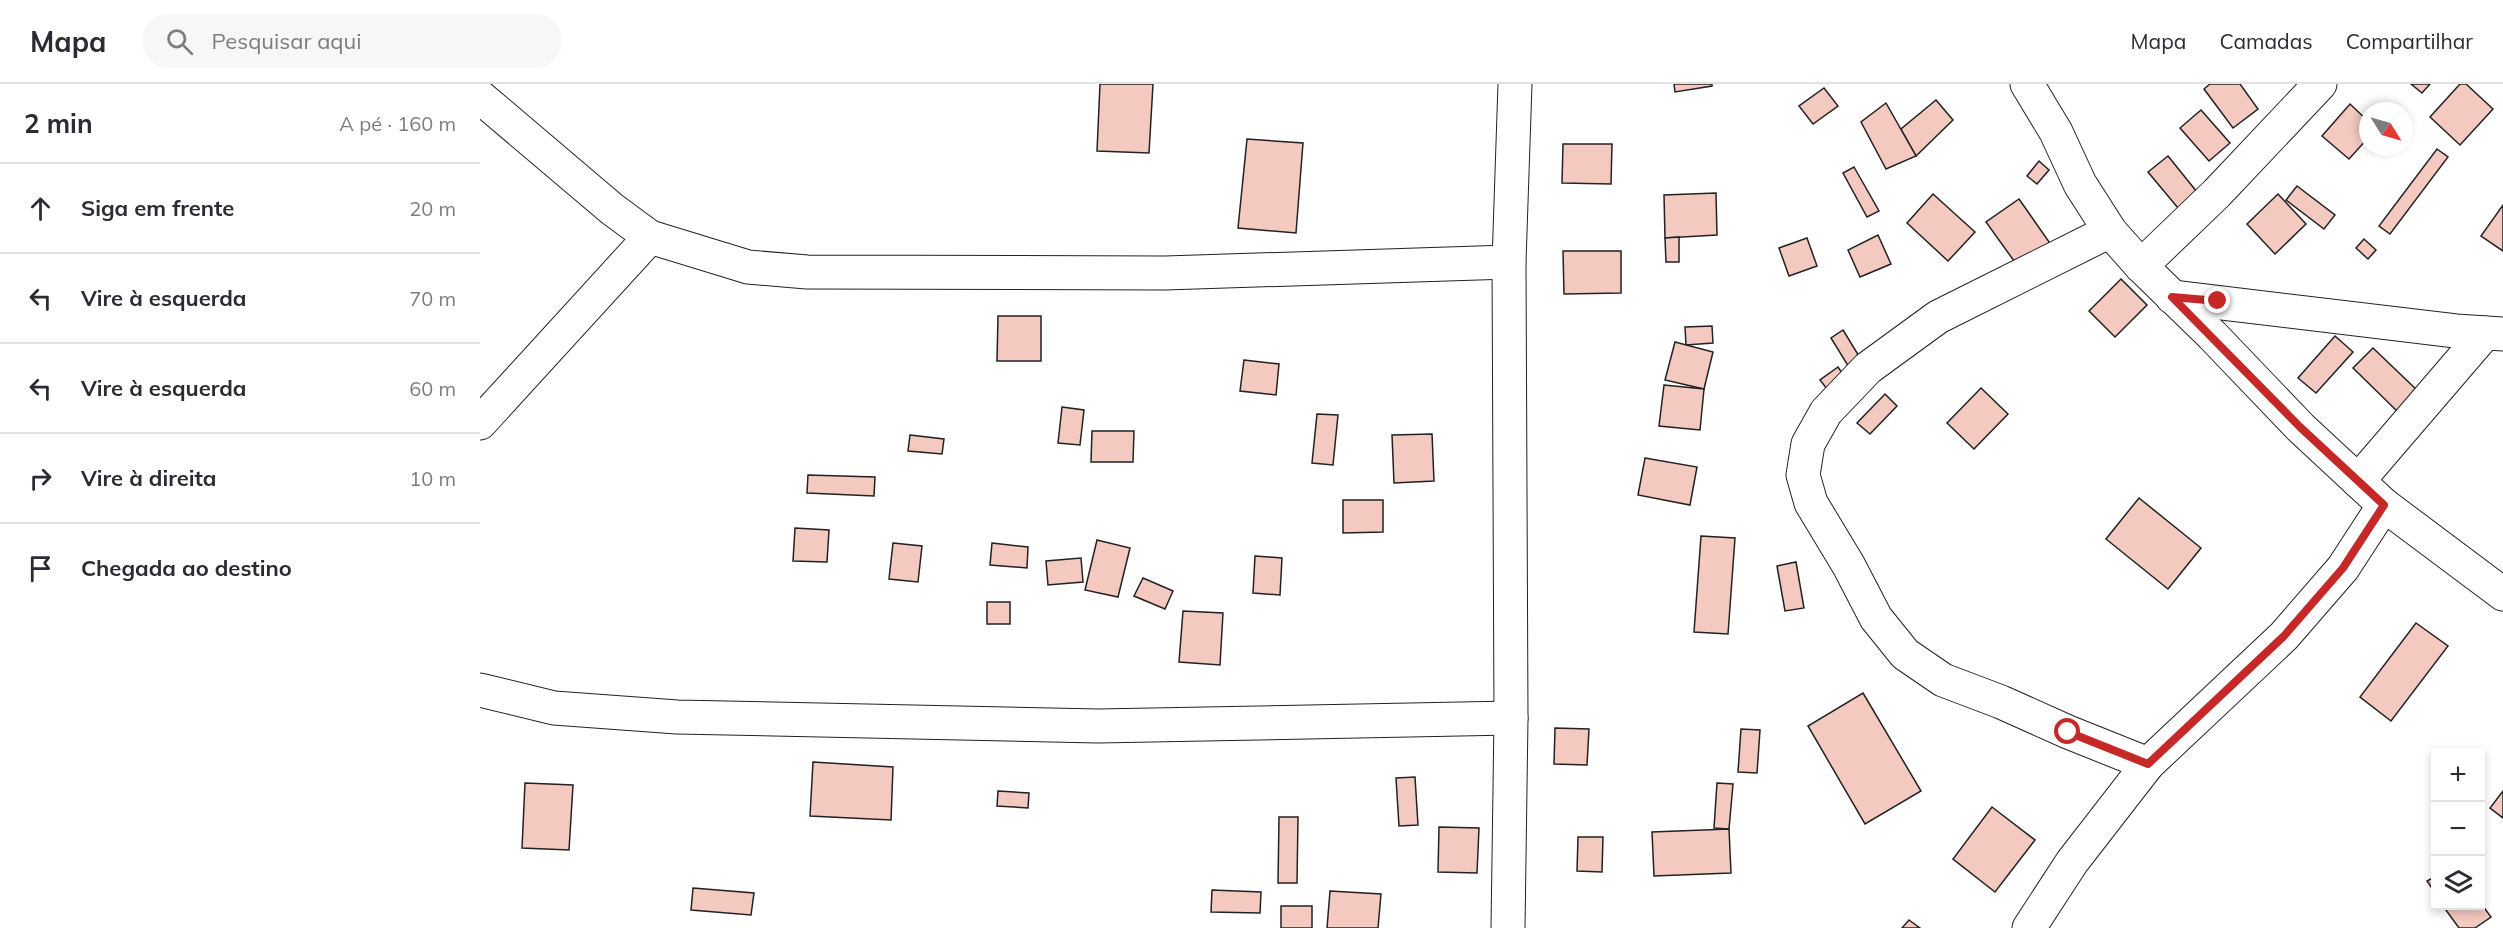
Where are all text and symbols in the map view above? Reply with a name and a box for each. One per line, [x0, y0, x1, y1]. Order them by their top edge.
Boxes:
search box [142, 14, 562, 68]
text: Mapa [30, 24, 106, 59]
icon: search [163, 25, 196, 58]
text: Pesquisar aqui [211, 27, 361, 55]
text: Mapa [2131, 28, 2186, 54]
text: Camadas [2219, 28, 2313, 54]
text: Compartilhar [2346, 28, 2473, 54]
north arrow [2359, 102, 2413, 156]
text: 2 min [24, 107, 93, 140]
text: A pé · 160 m [339, 111, 456, 136]
icon: ahead [24, 192, 57, 225]
text: Siga em frente [81, 194, 234, 222]
text: 20 m [409, 196, 456, 221]
icon: left [24, 282, 57, 315]
text: Vire à esquerda [81, 284, 246, 312]
text: 70 m [409, 286, 456, 311]
route end [2204, 287, 2230, 313]
icon: left [24, 372, 57, 405]
text: Vire à esquerda [81, 374, 246, 402]
text: 60 m [409, 376, 456, 401]
icon: right [24, 462, 57, 495]
text: Vire à direita [81, 464, 216, 492]
text: 10 m [409, 466, 456, 491]
icon: arrive [24, 552, 57, 585]
text: Chegada ao destino [81, 554, 292, 582]
route start [2054, 718, 2080, 744]
map controls [2431, 748, 2485, 910]
button: + [2431, 748, 2485, 802]
button: − [2431, 802, 2485, 856]
button: layers [2431, 856, 2485, 910]

